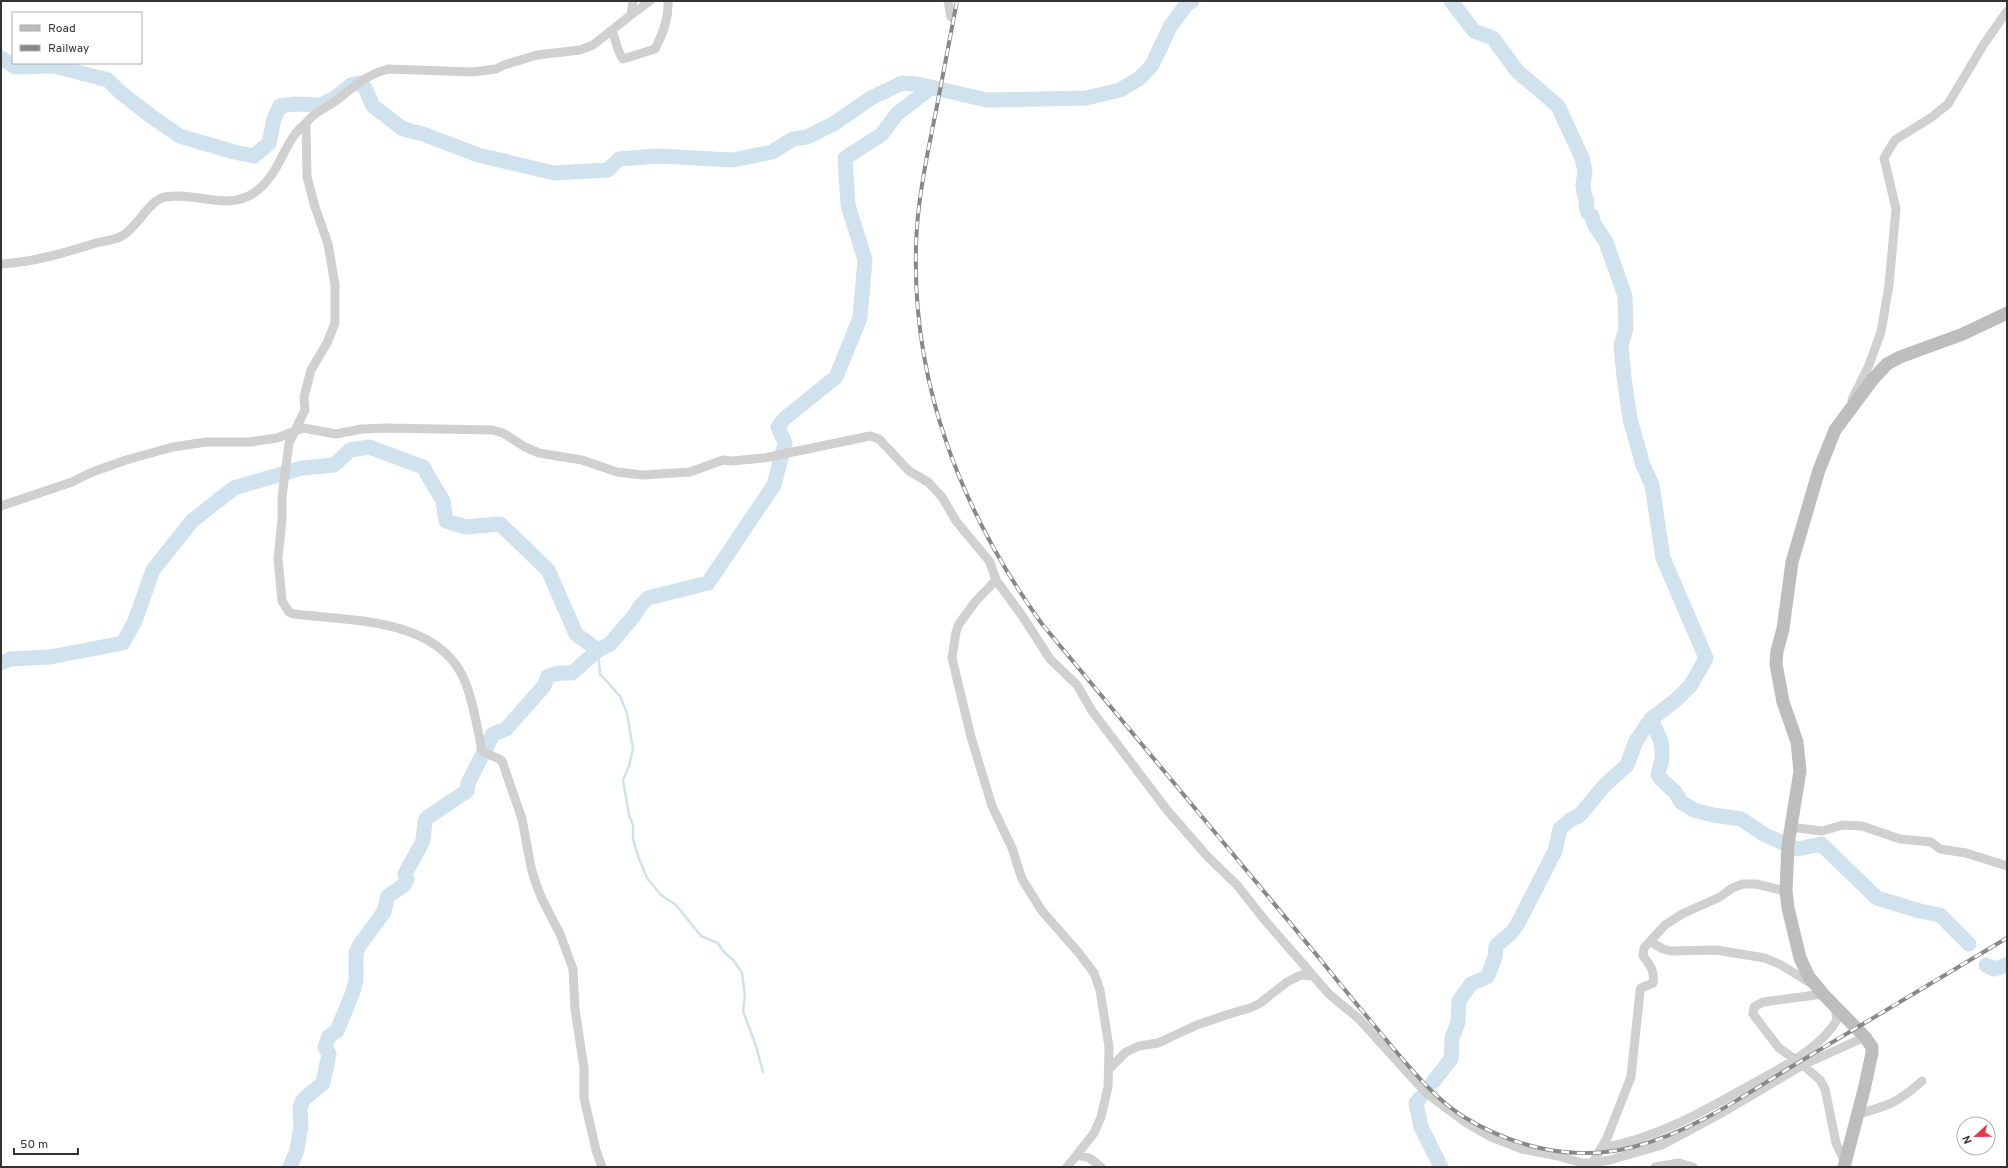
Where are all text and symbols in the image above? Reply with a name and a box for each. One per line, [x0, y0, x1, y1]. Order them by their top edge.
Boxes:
legend [12, 12, 142, 64]
text: Road [48, 21, 76, 37]
text: Railway [48, 41, 89, 57]
north arrow [1956, 1116, 1996, 1156]
scale bar [14, 1130, 78, 1156]
text: N [1960, 1133, 1976, 1146]
text: 50 m [20, 1137, 48, 1153]

